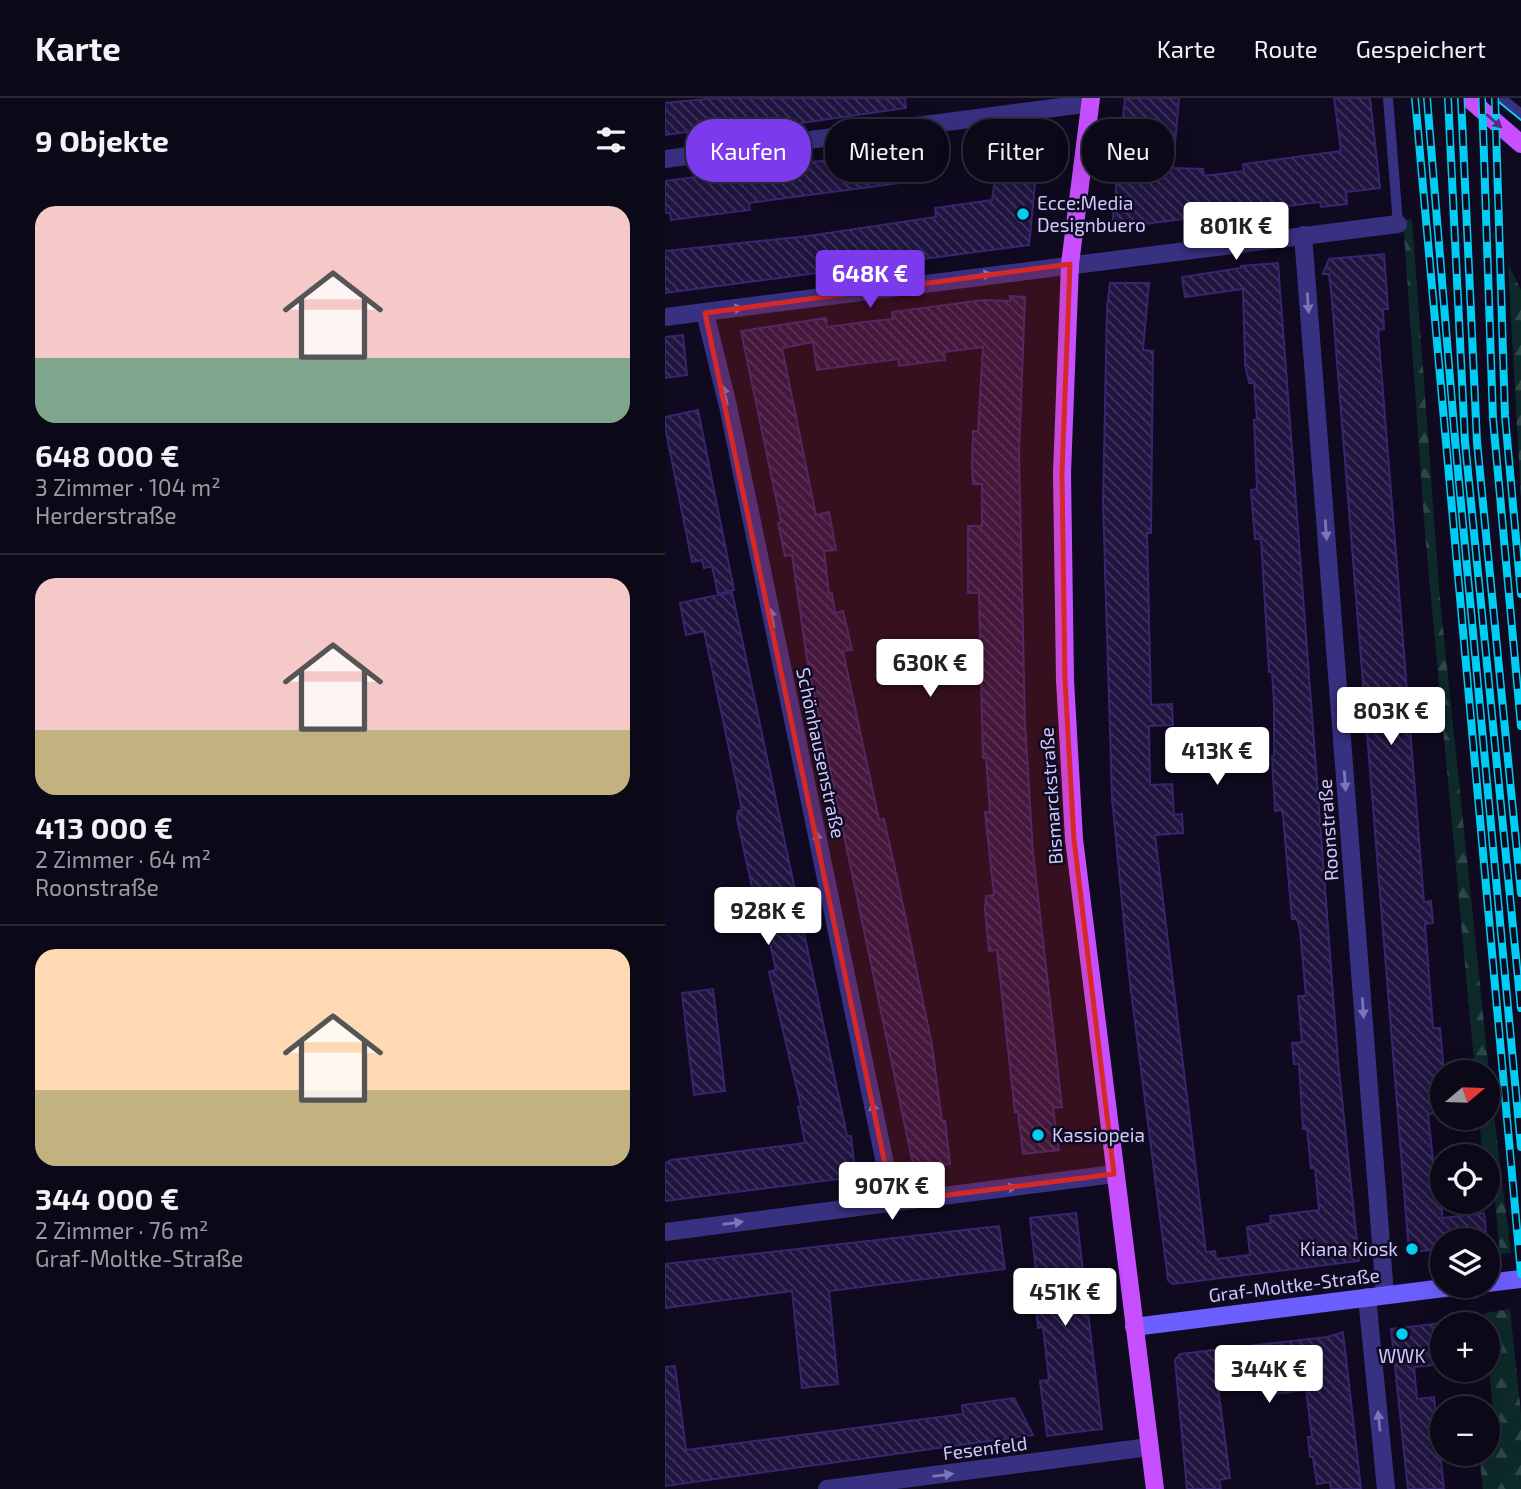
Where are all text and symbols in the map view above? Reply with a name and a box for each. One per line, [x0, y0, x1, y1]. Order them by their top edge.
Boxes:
text: Karte [35, 28, 121, 68]
text: Karte [1157, 34, 1216, 63]
text: Route [1254, 34, 1318, 63]
text: Gespeichert [1356, 34, 1486, 63]
one-way arrow [1486, 113, 1503, 128]
chip: Kaufen [686, 119, 811, 182]
chip: Mieten [825, 119, 949, 182]
chip: Filter [963, 119, 1068, 182]
chip: Neu [1082, 119, 1174, 182]
icon: filters [592, 121, 630, 159]
text: 9 Objekte [35, 122, 169, 158]
place label: Ecce:Media Designbuero [1037, 191, 1146, 236]
pin: 801K € [1179, 202, 1293, 262]
marker: Ecce:Media Designbuero [1015, 206, 1031, 222]
text: 801K € [1200, 211, 1272, 239]
pin: 648K € [813, 250, 927, 310]
icon: home [270, 252, 396, 378]
text: 648K € [832, 259, 908, 287]
one-way arrow [972, 270, 994, 281]
one-way arrow [1303, 292, 1314, 314]
one-way arrow [722, 303, 744, 314]
one-way arrow [719, 384, 730, 406]
text: 648 000 € [35, 437, 180, 473]
text: 3 Zimmer · 104 m² [35, 473, 221, 501]
text: Herderstraße [35, 501, 177, 529]
one-way arrow [1321, 519, 1332, 541]
one-way arrow [766, 607, 777, 629]
icon: home [270, 624, 396, 750]
pin: 630K € [873, 640, 987, 699]
text: 630K € [892, 648, 968, 676]
street label: Schönhausenstraße [792, 665, 851, 840]
pin: 803K € [1334, 688, 1448, 747]
text: 803K € [1353, 696, 1429, 724]
street label: Bismarckstraße [1034, 727, 1067, 865]
pin: 413K € [1160, 728, 1274, 787]
text: 413K € [1181, 736, 1253, 764]
one-way arrow [1340, 770, 1351, 792]
street label: Roonstraße [1312, 778, 1343, 882]
text: 413 000 € [35, 809, 173, 845]
one-way arrow [812, 830, 823, 852]
text: 2 Zimmer · 64 m² [35, 845, 211, 873]
text: Roonstraße [35, 873, 159, 901]
pin: 928K € [711, 888, 825, 947]
text: 928K € [730, 896, 806, 924]
icon: home [270, 995, 396, 1121]
one-way arrow [1358, 997, 1369, 1019]
north arrow [1430, 1060, 1500, 1130]
map controls [1430, 1060, 1500, 1466]
one-way arrow [868, 1101, 879, 1123]
place label: Kassiopeia [1052, 1123, 1145, 1146]
marker: Kassiopeia [1030, 1127, 1046, 1143]
button: locate [1430, 1144, 1500, 1214]
pin: 907K € [835, 1162, 949, 1222]
text: 907K € [855, 1171, 929, 1199]
text: 344 000 € [35, 1180, 179, 1216]
one-way arrow [996, 1182, 1018, 1193]
text: 2 Zimmer · 76 m² [35, 1216, 209, 1244]
one-way arrow [722, 1217, 744, 1228]
button: layers [1430, 1228, 1500, 1298]
place label: Kiana Kiosk [1300, 1237, 1398, 1260]
marker: Kiana Kiosk [1404, 1241, 1420, 1257]
text: Graf-Moltke-Straße [35, 1244, 243, 1272]
street label: Graf-Moltke-Straße [1207, 1263, 1381, 1306]
pin: 451K € [1008, 1268, 1122, 1328]
text: 451K € [1029, 1277, 1101, 1305]
button: + [1430, 1312, 1500, 1382]
marker: WWK [1394, 1326, 1410, 1342]
place label: WWK [1378, 1344, 1426, 1367]
pin: 344K € [1212, 1346, 1326, 1405]
text: 344K € [1231, 1354, 1307, 1382]
button: − [1430, 1396, 1500, 1466]
one-way arrow [1374, 1410, 1385, 1432]
street label: Fesenfeld [941, 1431, 1028, 1464]
one-way arrow [932, 1469, 954, 1480]

